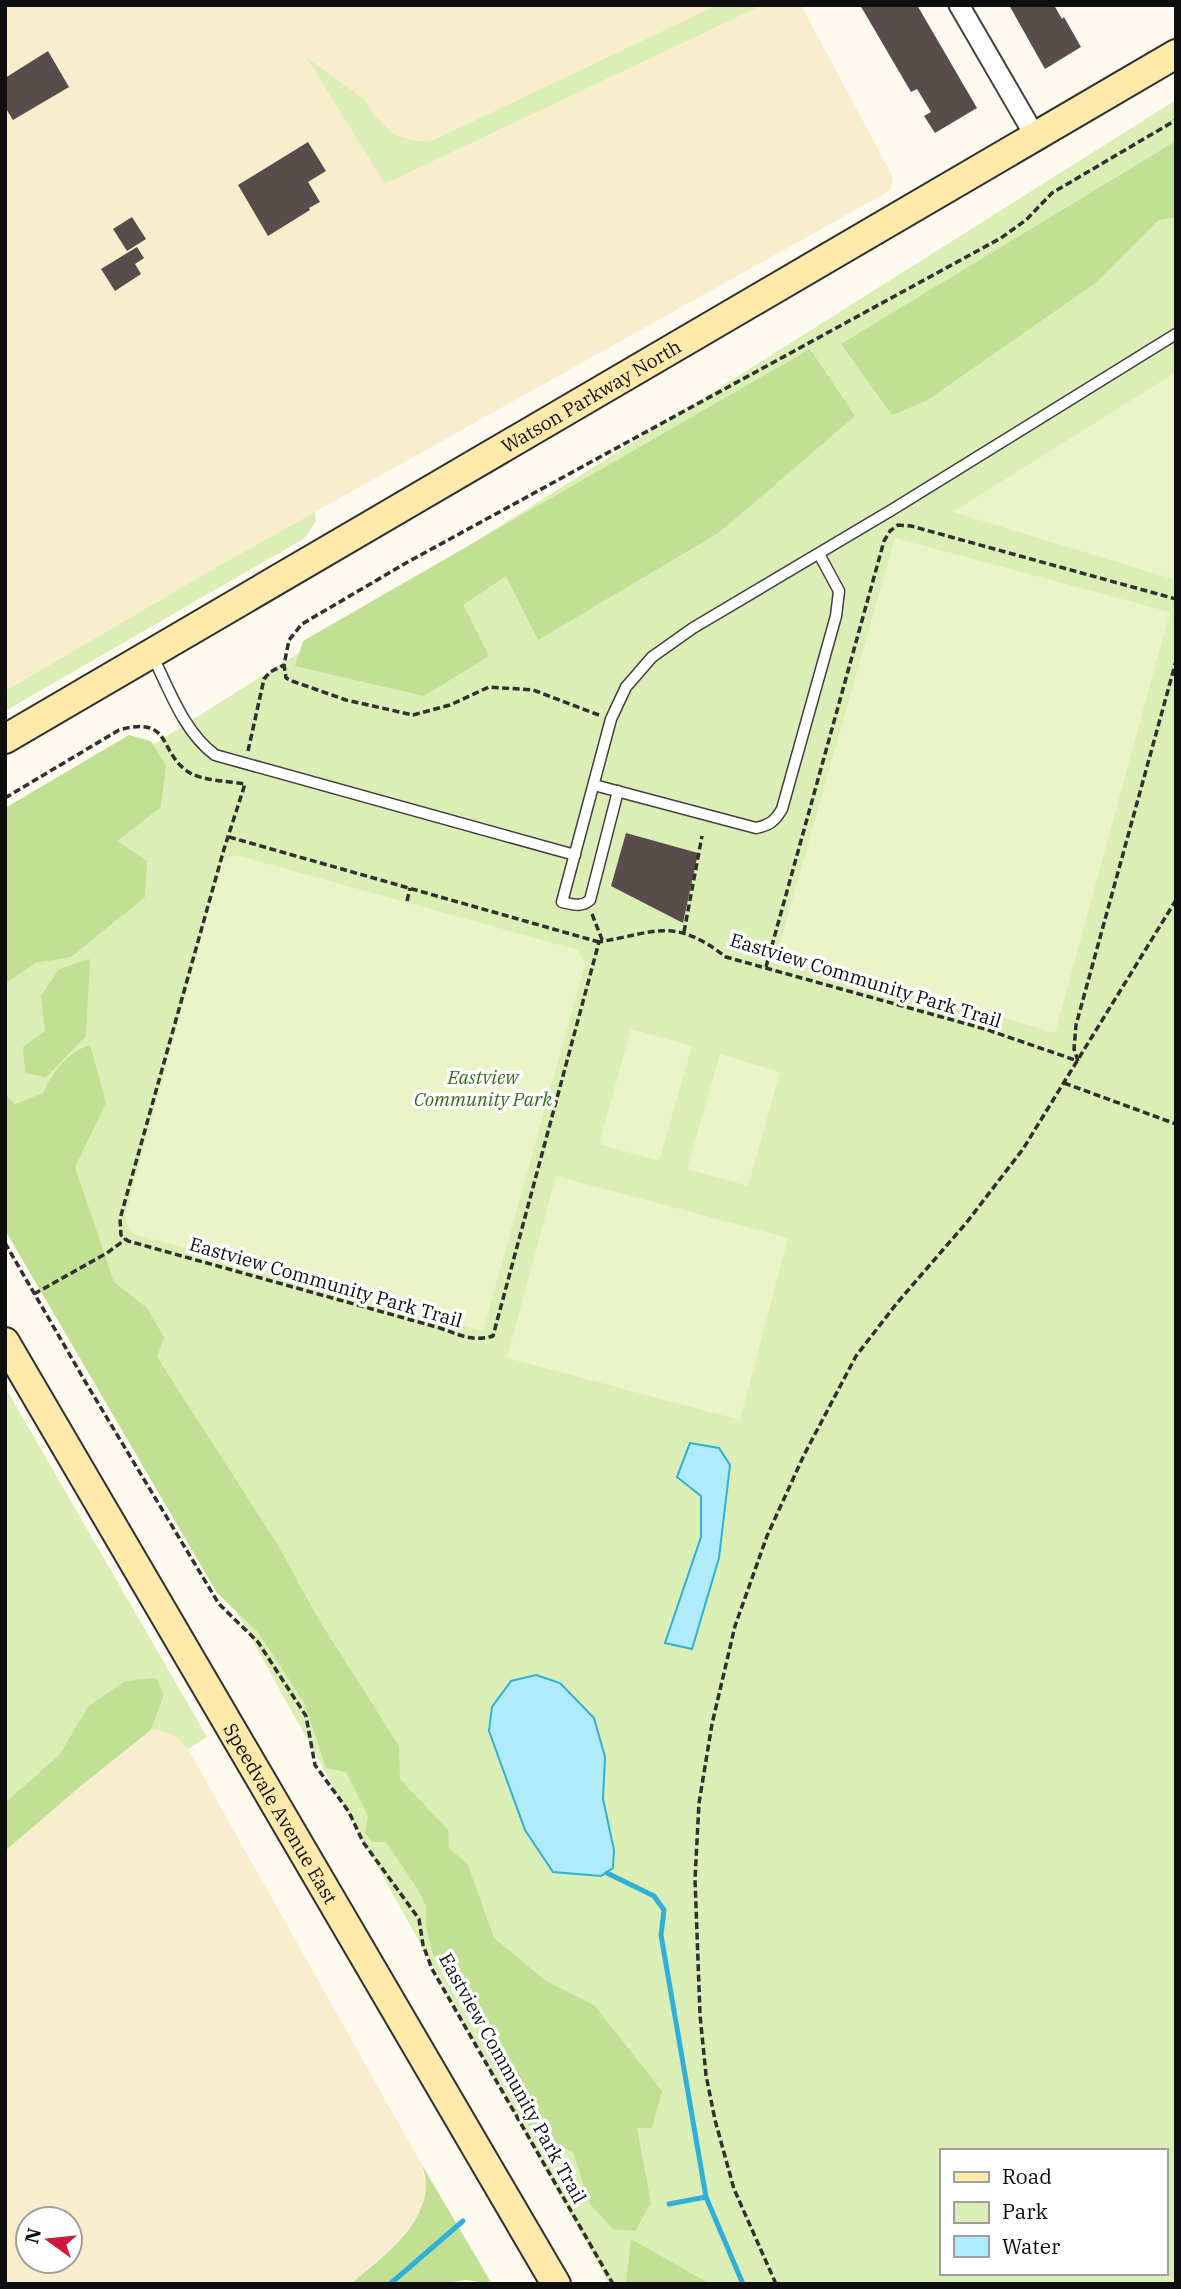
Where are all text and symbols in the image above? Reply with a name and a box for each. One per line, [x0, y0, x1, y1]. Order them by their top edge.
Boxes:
street label: Watson Parkway North [497, 334, 685, 458]
street label: Eastview Community Park Trail [727, 927, 1005, 1033]
park label: Eastview Community Park [414, 1065, 553, 1111]
street label: Eastview Community Park Trail [187, 1232, 465, 1333]
street label: Speedvale Avenue East [218, 1719, 343, 1908]
street label: Eastview Community Park Trail [434, 1949, 592, 2208]
legend [940, 2149, 1167, 2275]
text: Road [1002, 2162, 1052, 2190]
text: Park [1002, 2197, 1049, 2225]
north arrow [14, 2205, 84, 2275]
text: N [19, 2225, 46, 2246]
text: Water [1002, 2232, 1061, 2260]

